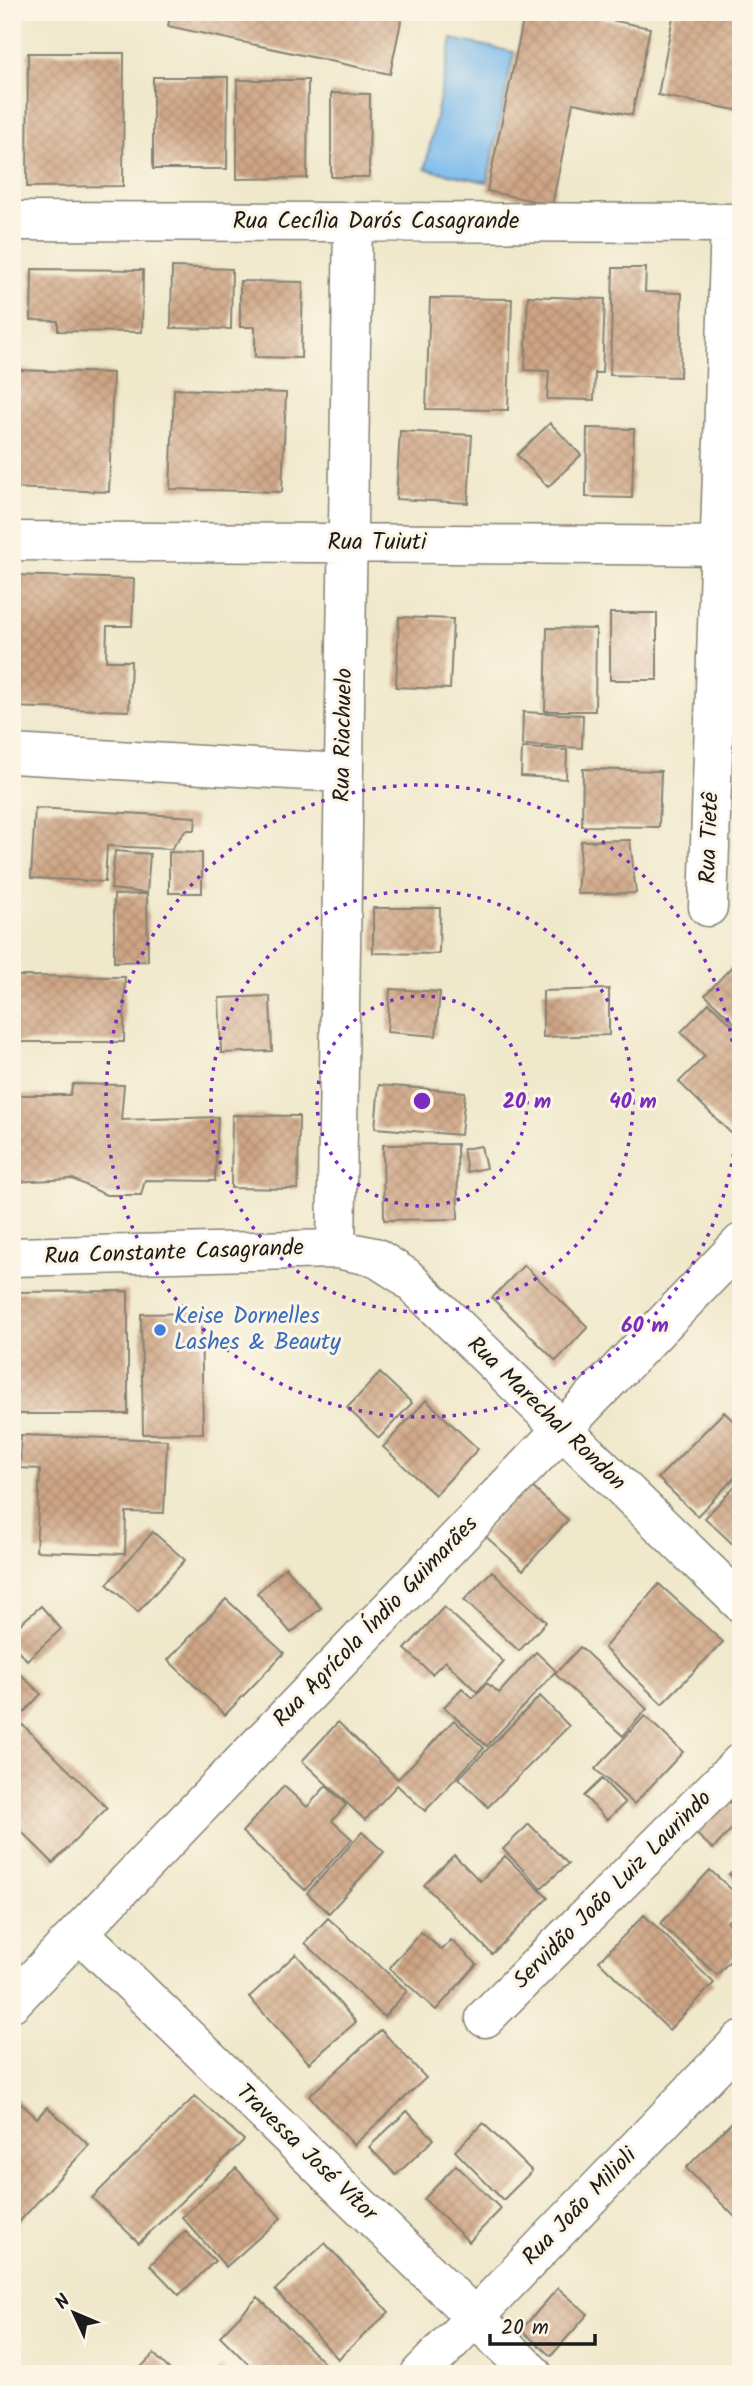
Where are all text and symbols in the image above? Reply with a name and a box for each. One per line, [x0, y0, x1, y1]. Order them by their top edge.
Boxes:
street label: Rua Cecília Darós Casagrande [233, 204, 519, 240]
street label: Rua Tuiuti [328, 525, 428, 561]
street label: Rua Riachuelo [325, 668, 363, 802]
street label: Rua Tietê [690, 791, 730, 884]
text: 20 m [503, 1086, 551, 1119]
text: 40 m [609, 1086, 657, 1119]
centre of rings [410, 1089, 434, 1113]
street label: Rua Constante Casagrande [44, 1230, 304, 1276]
place label: Keise Dornelles Lashes & Beauty [174, 1299, 341, 1361]
text: 60 m [621, 1310, 669, 1343]
marker: Keise Dornelles Lashes & Beauty [152, 1322, 168, 1338]
street label: Rua Marechal Rondon [458, 1328, 634, 1500]
street label: Rua Agrícola Índio Guimarães [265, 1508, 487, 1736]
street label: Servidão João Luiz Laurindo [505, 1782, 721, 1998]
street label: Travessa José Vítor [227, 2076, 386, 2231]
street label: Rua João Milioli [514, 2139, 647, 2274]
north arrow [38, 2278, 108, 2348]
text: N [48, 2288, 78, 2317]
scale bar [490, 2302, 596, 2346]
text: 20 m [501, 2312, 549, 2345]

